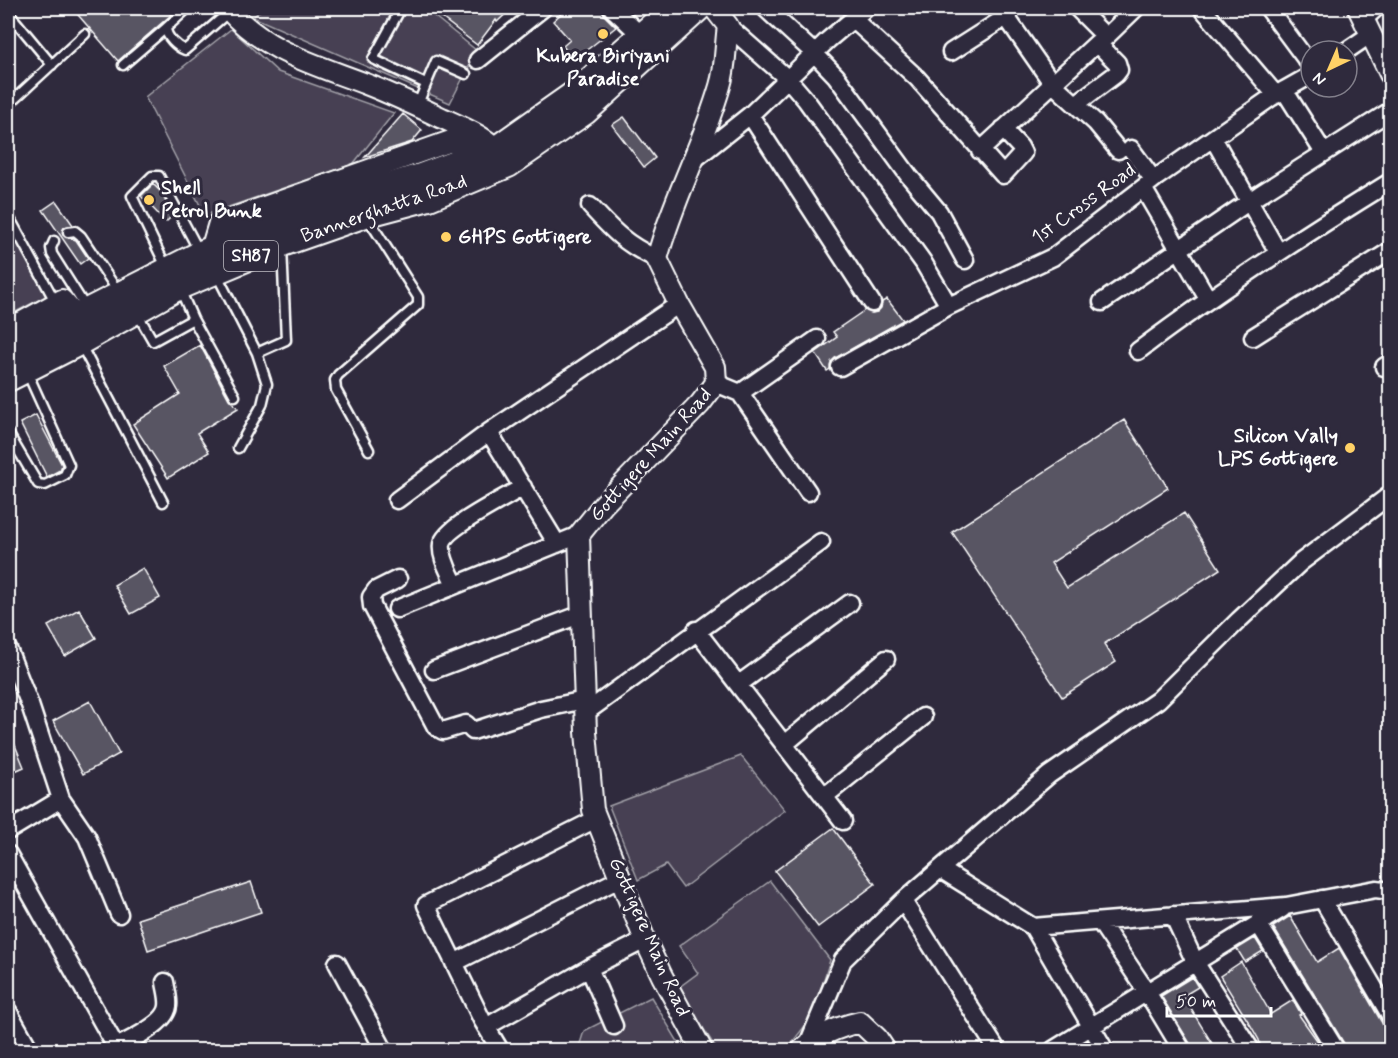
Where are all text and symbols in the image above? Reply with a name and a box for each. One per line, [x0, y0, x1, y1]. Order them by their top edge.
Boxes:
marker: Kubera Biriyani Paradise [596, 27, 610, 41]
north arrow [1299, 39, 1359, 99]
place label: Kubera Biriyani Paradise [536, 43, 670, 93]
text: N [1308, 67, 1331, 90]
street label: 1st Cross Road [1026, 157, 1142, 251]
street label: Bannerghatta Road [297, 168, 471, 252]
place label: Shell Petrol Bunk [161, 175, 262, 225]
marker: Shell Petrol Bunk [142, 193, 156, 207]
place label: GHPS Gottigere [458, 224, 592, 251]
marker: GHPS Gottigere [439, 230, 453, 244]
road number: SH87 [224, 241, 278, 271]
street label: Gottigere Main Road [584, 382, 718, 528]
place label: Silicon Vally LPS Gottigere [1218, 423, 1339, 473]
marker: Silicon Vally LPS Gottigere [1343, 441, 1357, 455]
street label: Gottigere Main Road [602, 853, 696, 1021]
scale bar [1167, 980, 1270, 1018]
text: 50 m [1176, 990, 1216, 1014]

